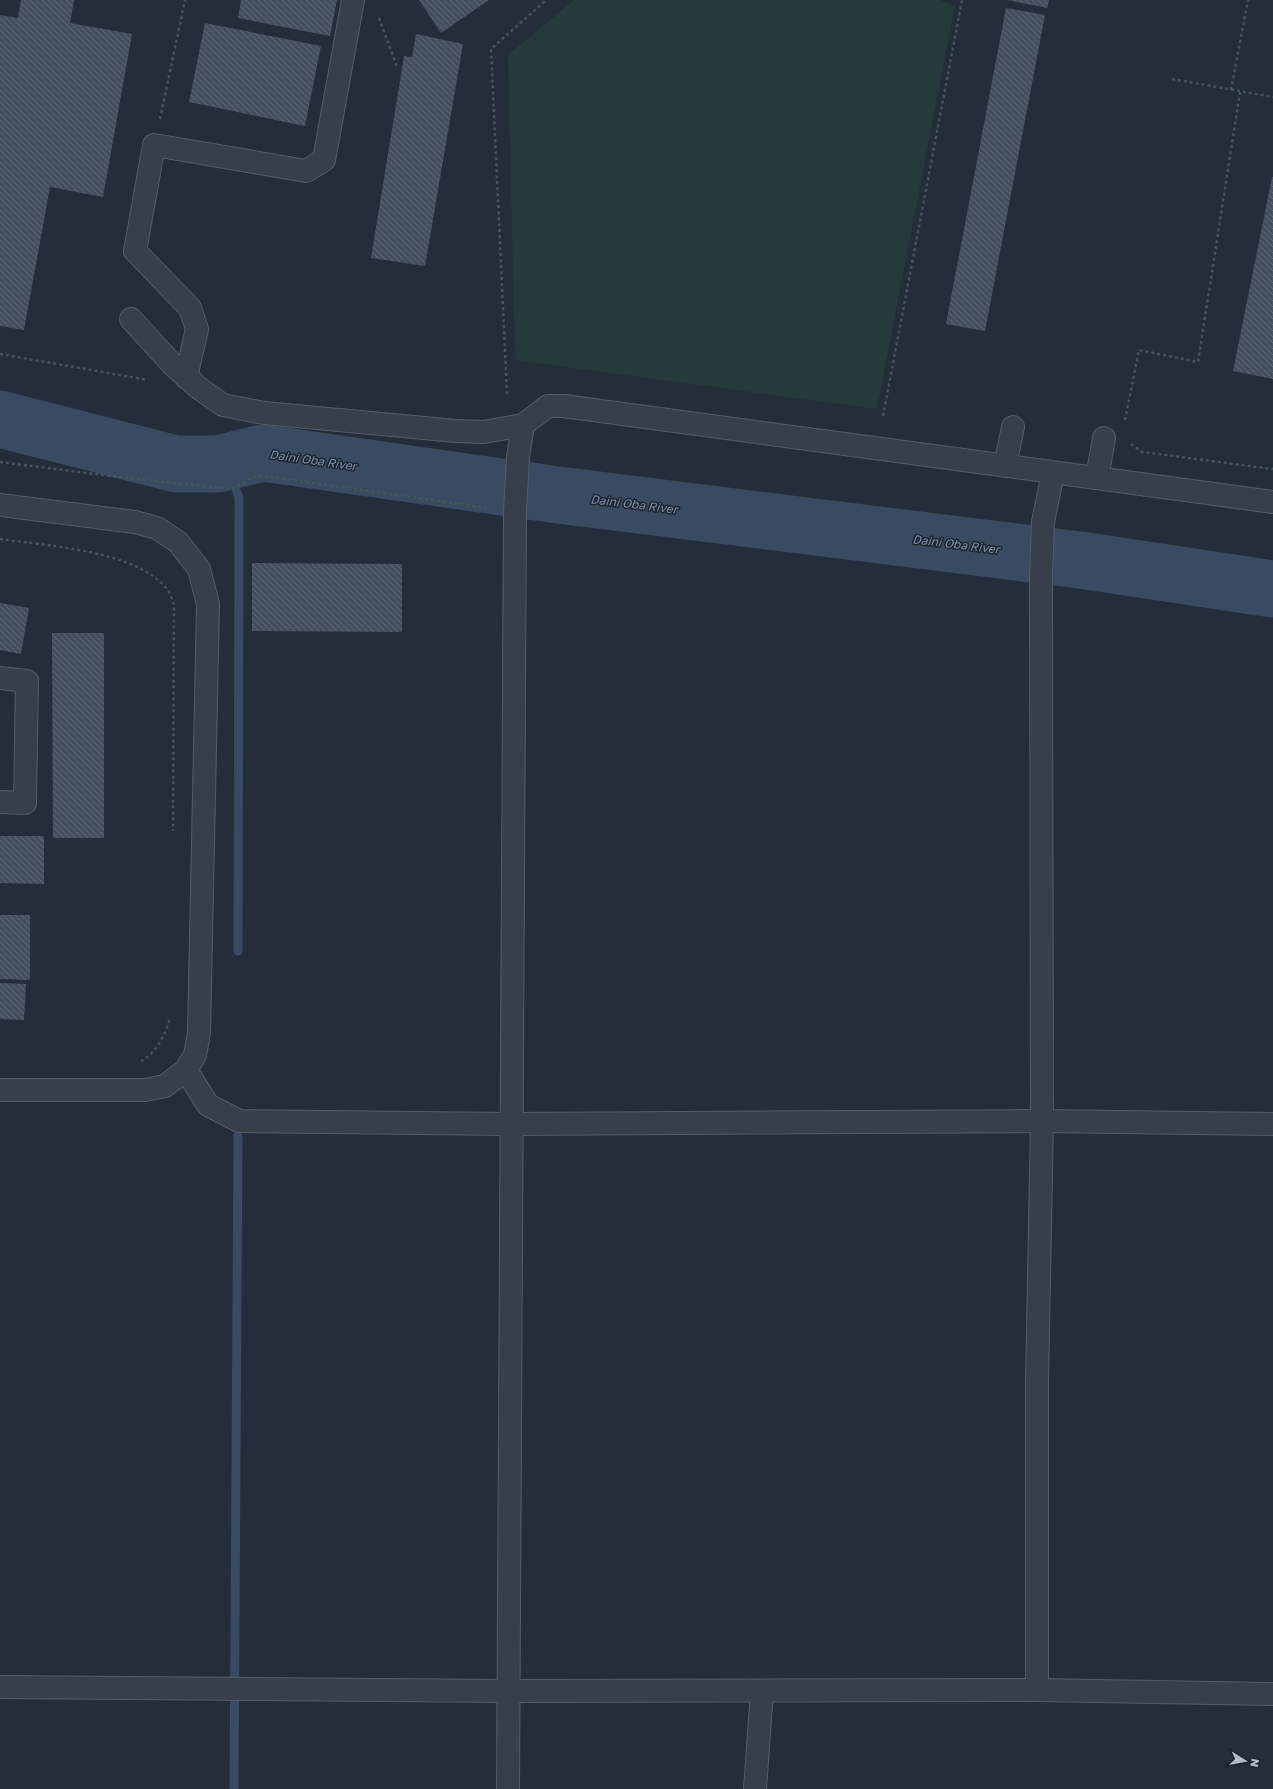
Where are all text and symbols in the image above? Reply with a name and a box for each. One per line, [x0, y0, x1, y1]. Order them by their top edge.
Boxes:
water label: Daini Oba River [269, 446, 360, 474]
water label: Daini Oba River [590, 491, 681, 517]
water label: Daini Oba River [912, 531, 1003, 557]
north arrow [1225, 1741, 1265, 1781]
text: N [1248, 1758, 1262, 1768]

